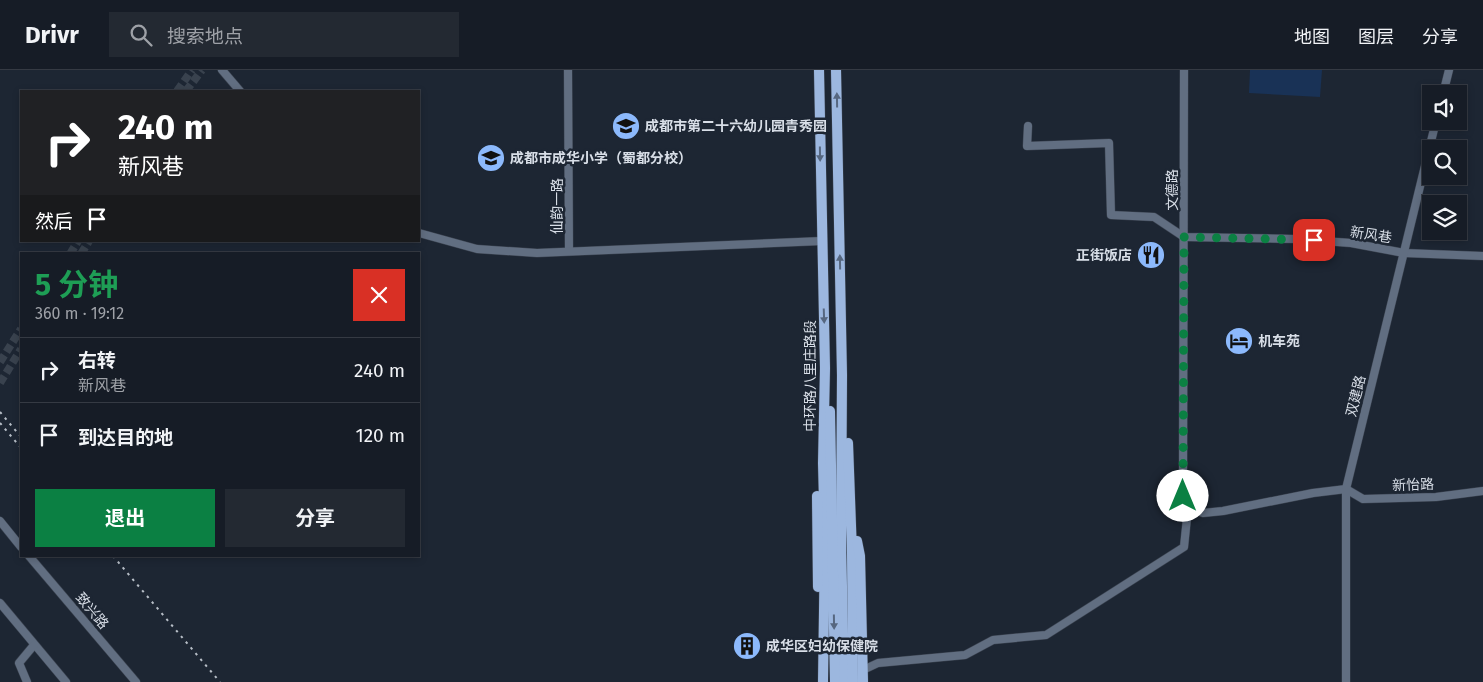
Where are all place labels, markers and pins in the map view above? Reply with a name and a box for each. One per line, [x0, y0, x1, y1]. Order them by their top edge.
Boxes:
school or university icon: 成都市第二十六幼儿园青秀园 [611, 111, 641, 141]
place label: 成都市第二十六幼儿园青秀园 [645, 118, 827, 135]
school or university icon: 成都市成华小学（蜀都分校） [476, 143, 506, 173]
place label: 成都市成华小学（蜀都分校） [510, 150, 692, 167]
pin [1293, 219, 1335, 261]
restaurant icon: 正街饭店 [1136, 240, 1166, 270]
place label: 正街饭店 [1076, 247, 1132, 264]
hotel icon: 机车苑 [1224, 326, 1254, 356]
place label: 机车苑 [1258, 333, 1300, 350]
building icon: 成华区妇幼保健院 [732, 631, 762, 661]
place label: 成华区妇幼保健院 [766, 638, 878, 655]

